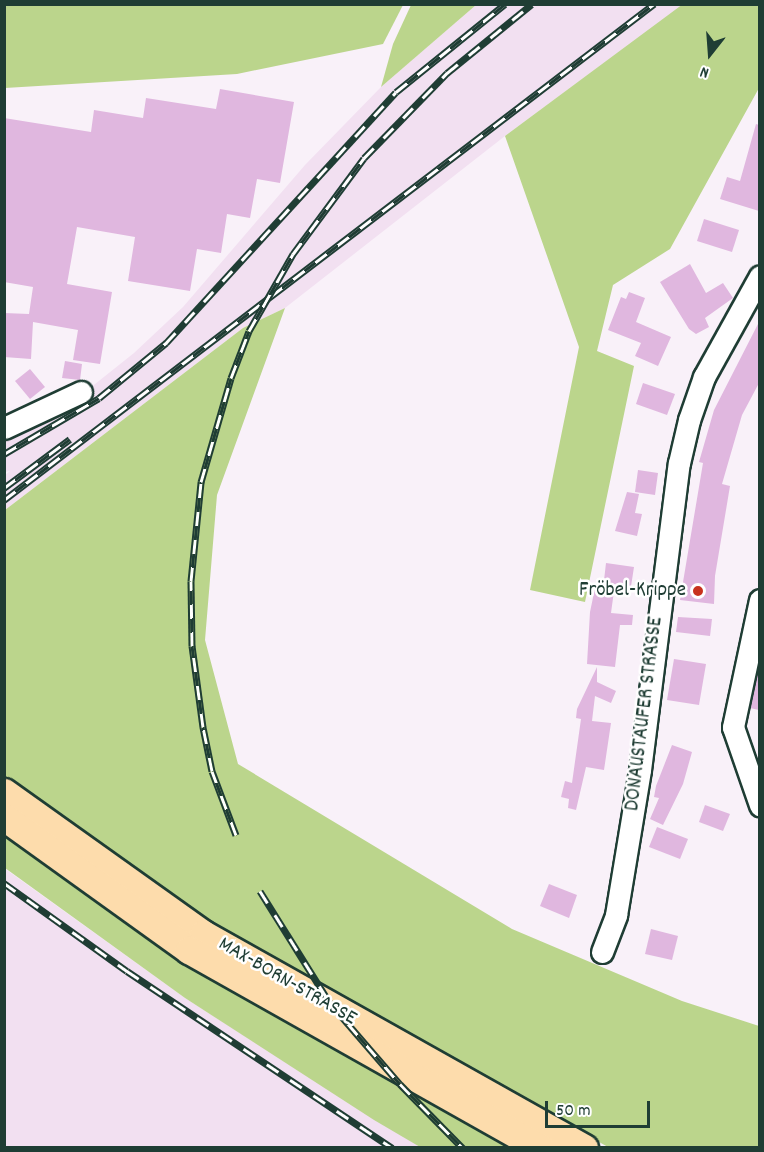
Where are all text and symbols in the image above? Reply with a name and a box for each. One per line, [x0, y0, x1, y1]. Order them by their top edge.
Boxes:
north arrow [680, 24, 740, 84]
text: N [697, 60, 712, 84]
place label: Fröbel-Krippe [579, 578, 686, 604]
marker: Fröbel-Krippe [691, 584, 705, 598]
street label: DONAUSTAUFER STRASSE [621, 615, 669, 813]
street label: MAX-BORN-STRASSE [213, 932, 361, 1032]
scale bar [548, 1089, 653, 1127]
text: 50 m [556, 1099, 591, 1124]

